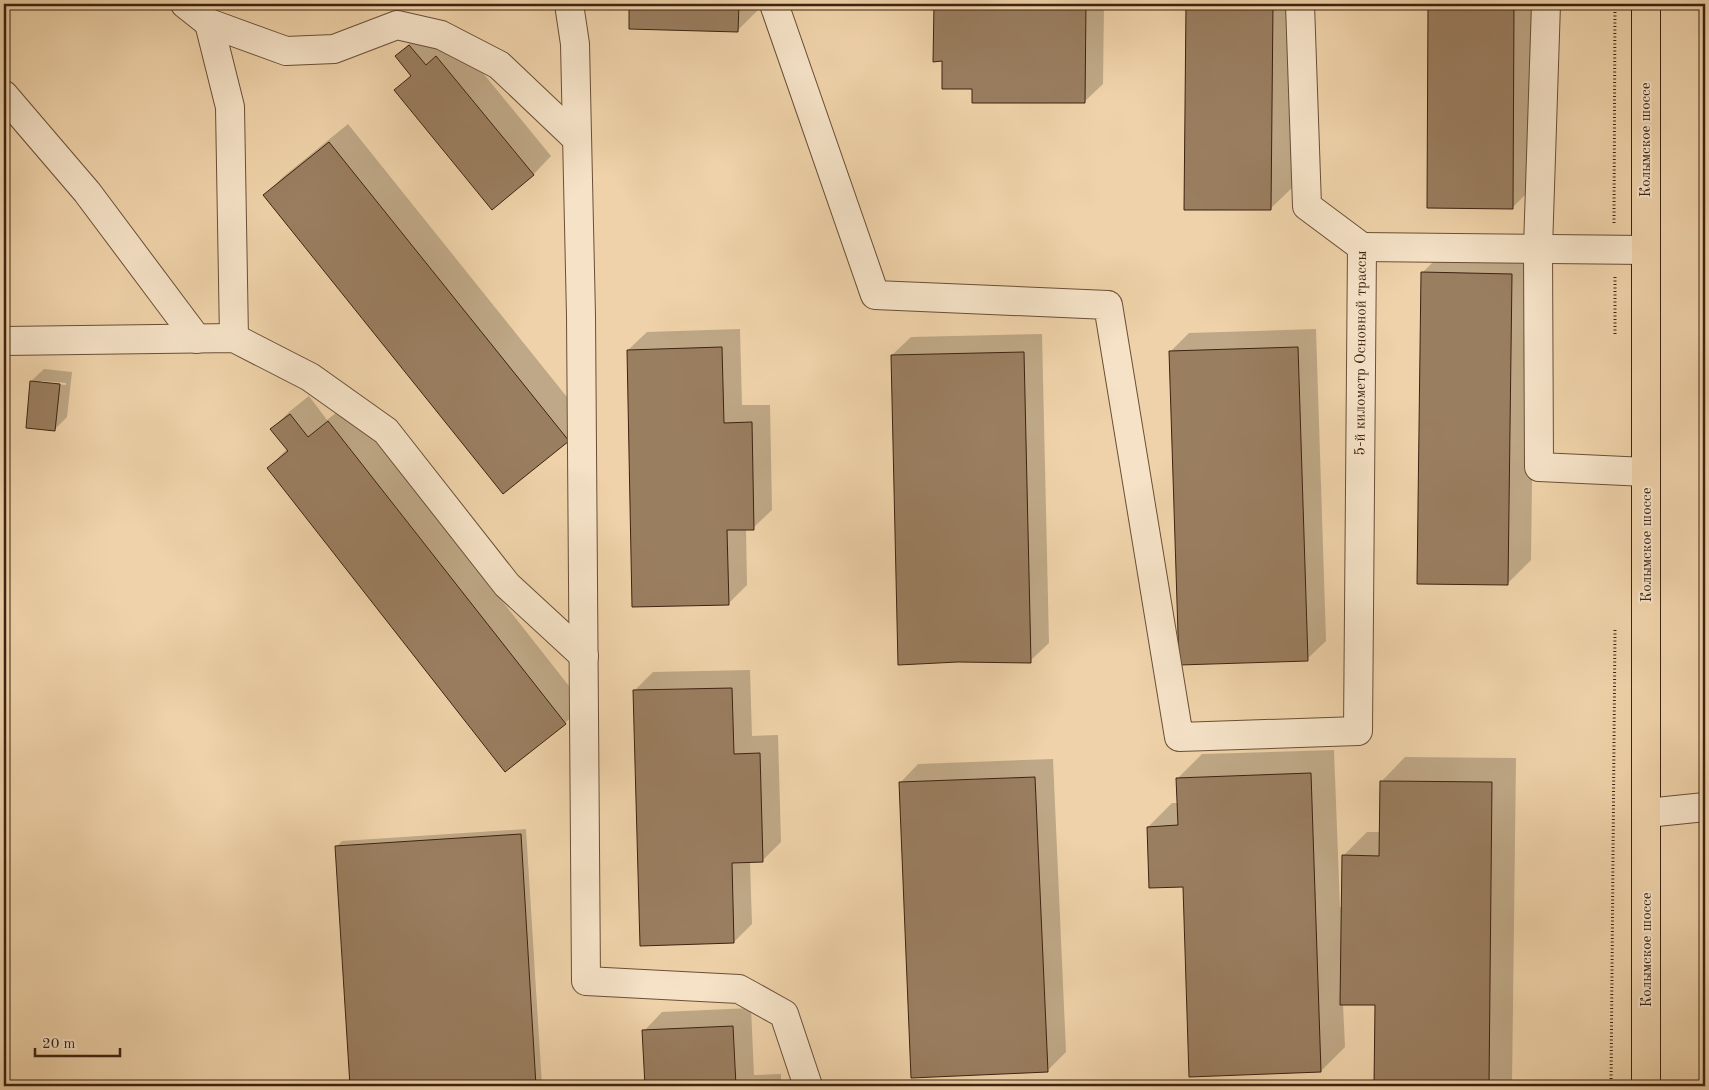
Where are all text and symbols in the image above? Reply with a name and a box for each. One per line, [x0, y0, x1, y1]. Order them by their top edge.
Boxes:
street label: Колымское шоссе [1639, 82, 1654, 198]
street label: 5-й километр Основной трассы [1353, 250, 1369, 456]
street label: Колымское шоссе [1640, 487, 1655, 603]
street label: Колымское шоссе [1640, 892, 1655, 1008]
scale bar [35, 1025, 120, 1057]
text: 20 m [42, 1037, 76, 1052]

